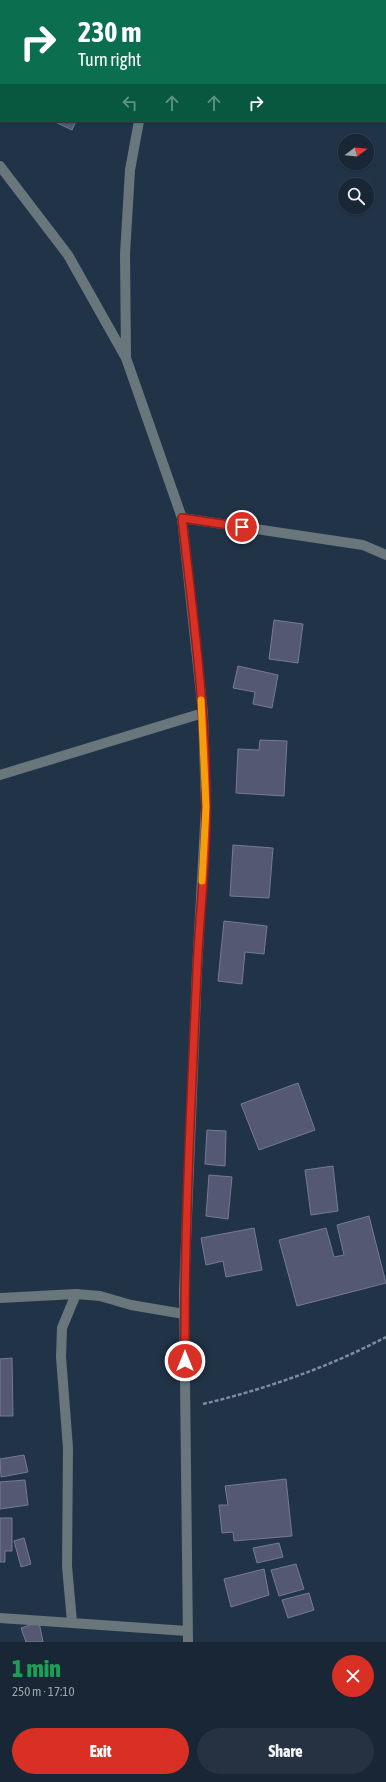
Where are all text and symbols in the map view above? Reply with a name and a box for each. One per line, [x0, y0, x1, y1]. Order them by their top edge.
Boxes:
icon: right [12, 16, 64, 68]
text: 230 m [78, 16, 141, 48]
text: Turn right [78, 49, 141, 70]
icon: left [119, 92, 141, 114]
icon: ahead [161, 92, 183, 114]
icon: ahead [203, 92, 225, 114]
icon: right [245, 92, 267, 114]
north arrow [338, 134, 374, 170]
map controls [338, 134, 374, 214]
button: search [338, 178, 374, 214]
pin [225, 510, 259, 544]
icon: arrive [231, 516, 253, 538]
position arrow [164, 1340, 206, 1382]
text: 1 min [12, 1655, 61, 1682]
button: close [332, 1655, 374, 1697]
text: 250 m · 17:10 [12, 1684, 75, 1699]
button: Exit [12, 1728, 189, 1774]
button: Share [197, 1728, 374, 1774]

